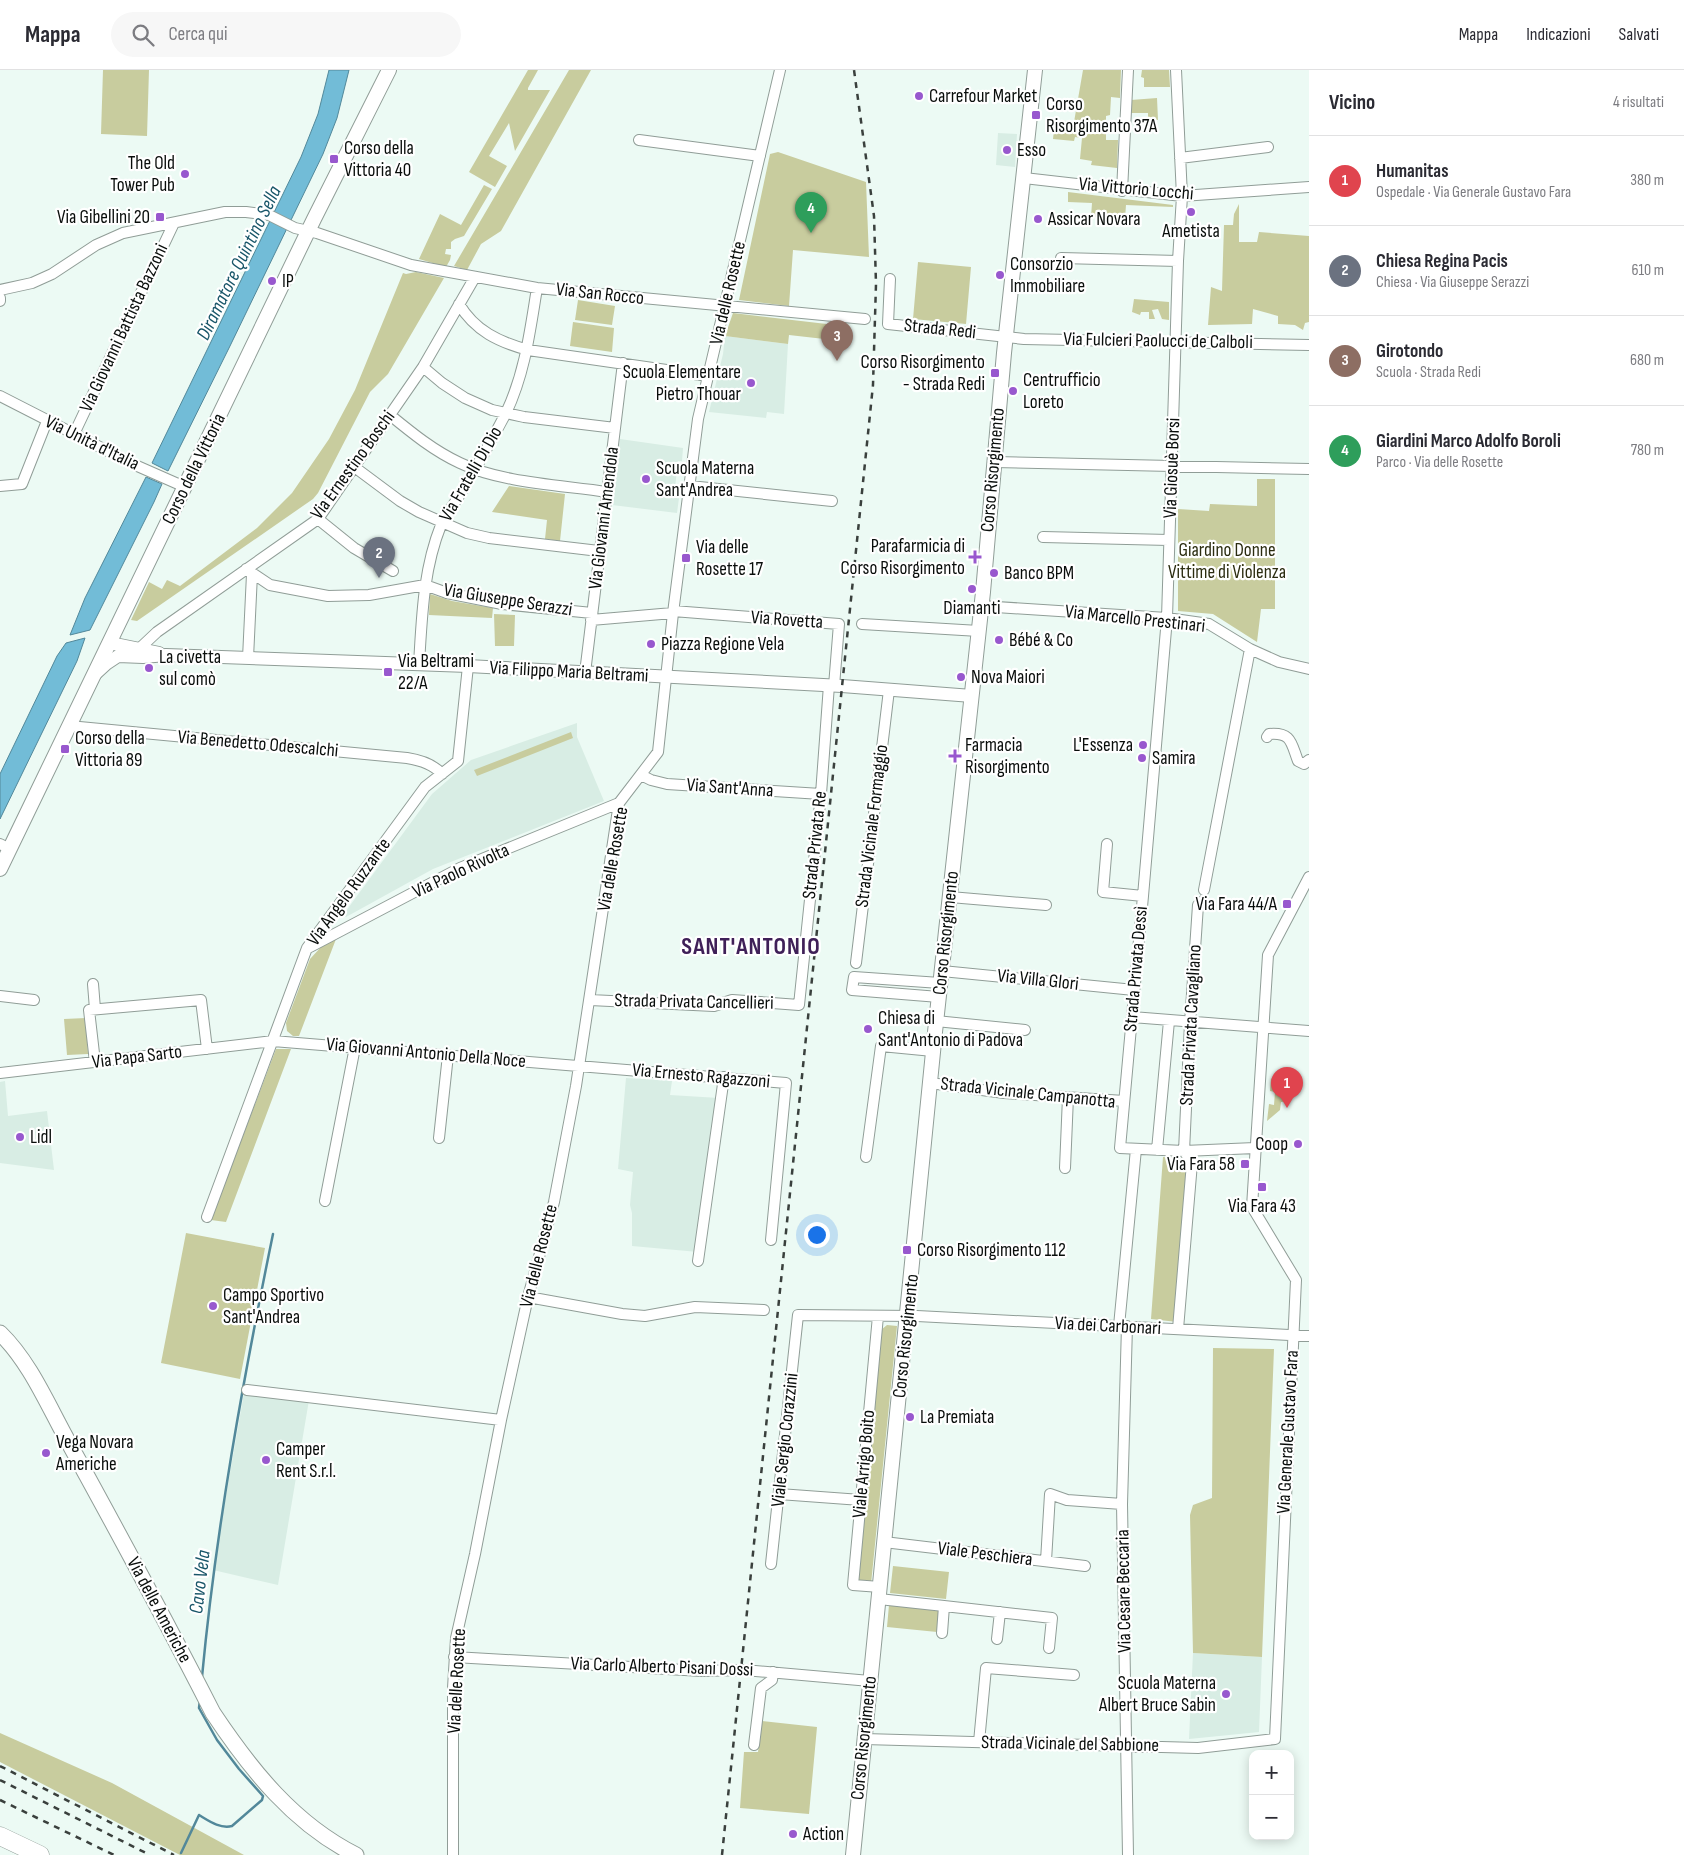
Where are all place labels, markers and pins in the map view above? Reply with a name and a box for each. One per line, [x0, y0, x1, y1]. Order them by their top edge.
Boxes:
place label: Carrefour Market [929, 85, 1037, 108]
marker: Carrefour Market [913, 90, 925, 102]
place label: Corso Risorgimento 37A [1046, 93, 1158, 138]
marker: Corso Risorgimento 37A [1030, 109, 1042, 121]
place label: Corso della Vittoria 40 [344, 137, 414, 182]
place label: Esso [1017, 139, 1046, 162]
marker: Esso [1001, 144, 1013, 156]
place label: The Old Tower Pub [110, 152, 175, 197]
marker: Corso della Vittoria 40 [328, 153, 340, 165]
marker: The Old Tower Pub [179, 168, 191, 180]
pin: 4 [795, 192, 827, 233]
place label: Via Gibellini 20 [57, 206, 150, 229]
marker: Ametista [1185, 206, 1197, 218]
place label: Assicar Novara [1047, 208, 1141, 231]
marker: Via Gibellini 20 [154, 211, 166, 223]
marker: Assicar Novara [1032, 213, 1044, 225]
place label: Ametista [1161, 220, 1220, 243]
place label: Consorzio Immobiliare [1010, 253, 1085, 298]
marker: Consorzio Immobiliare [994, 269, 1006, 281]
place label: IP [282, 270, 294, 293]
marker: IP [266, 275, 278, 287]
pin: 3 [821, 320, 853, 361]
place label: Corso Risorgimento - Strada Redi [860, 351, 985, 396]
place label: Scuola Elementare Pietro Thouar [623, 361, 742, 406]
marker: Corso Risorgimento - Strada Redi [989, 367, 1001, 379]
place label: Centrufficio Loreto [1023, 369, 1101, 414]
marker: Scuola Elementare Pietro Thouar [745, 377, 757, 389]
marker: Centrufficio Loreto [1007, 385, 1019, 397]
place label: Scuola Materna Sant'Andrea [656, 457, 754, 502]
marker: Scuola Materna Sant'Andrea [640, 473, 652, 485]
place label: Parafarmicia di Corso Risorgimento [840, 535, 965, 580]
place label: Via delle Rosette 17 [696, 536, 764, 581]
pin: 2 [363, 537, 395, 578]
marker: Parafarmicia di Corso Risorgimento [969, 551, 981, 563]
marker: Via delle Rosette 17 [680, 552, 692, 564]
place label: Banco BPM [1004, 562, 1074, 585]
marker: Banco BPM [988, 567, 1000, 579]
marker: Diamanti [966, 583, 978, 595]
place label: Diamanti [943, 597, 1001, 620]
place label: Bébé & Co [1009, 629, 1073, 652]
place label: Piazza Regione Vela [661, 633, 784, 656]
marker: Bébé & Co [993, 634, 1005, 646]
marker: Piazza Regione Vela [645, 638, 657, 650]
place label: La civetta sul comò [159, 646, 221, 691]
place label: Via Beltrami 22/A [398, 650, 474, 695]
marker: La civetta sul comò [143, 662, 155, 674]
marker: Via Beltrami 22/A [382, 666, 394, 678]
place label: Nova Maiori [971, 666, 1045, 689]
marker: Nova Maiori [955, 671, 967, 683]
place label: Corso della Vittoria 89 [75, 727, 145, 772]
place label: Farmacia Risorgimento [965, 734, 1050, 779]
place label: L'Essenza [1073, 734, 1133, 757]
marker: L'Essenza [1137, 739, 1149, 751]
marker: Corso della Vittoria 89 [59, 743, 71, 755]
place label: Samira [1152, 747, 1196, 770]
marker: Farmacia Risorgimento [949, 750, 961, 762]
marker: Samira [1136, 752, 1148, 764]
place label: Via Fara 44/A [1196, 893, 1278, 916]
marker: Via Fara 44/A [1281, 898, 1293, 910]
place label: Chiesa di Sant'Antonio di Padova [878, 1007, 1023, 1052]
marker: Chiesa di Sant'Antonio di Padova [862, 1023, 874, 1035]
pin: 1 [1271, 1067, 1303, 1108]
place label: Lidl [30, 1126, 52, 1149]
marker: Lidl [14, 1131, 26, 1143]
place label: Coop [1255, 1133, 1288, 1156]
marker: Coop [1292, 1138, 1304, 1150]
place label: Via Fara 58 [1167, 1153, 1235, 1176]
marker: Via Fara 58 [1239, 1158, 1251, 1170]
marker: Via Fara 43 [1256, 1181, 1268, 1193]
place label: Via Fara 43 [1228, 1195, 1296, 1218]
place label: Corso Risorgimento 112 [917, 1239, 1066, 1262]
marker: Corso Risorgimento 112 [901, 1244, 913, 1256]
place label: Campo Sportivo Sant'Andrea [223, 1284, 324, 1329]
marker: Campo Sportivo Sant'Andrea [207, 1300, 219, 1312]
place label: La Premiata [920, 1406, 994, 1429]
marker: La Premiata [904, 1411, 916, 1423]
place label: Vega Novara Americhe [55, 1431, 134, 1476]
place label: Camper Rent S.r.l. [276, 1438, 336, 1483]
marker: Vega Novara Americhe [40, 1447, 52, 1459]
marker: Camper Rent S.r.l. [260, 1454, 272, 1466]
place label: Scuola Materna Albert Bruce Sabin [1098, 1672, 1216, 1717]
marker: Scuola Materna Albert Bruce Sabin [1220, 1688, 1232, 1700]
place label: Action [802, 1823, 844, 1846]
marker: Action [787, 1828, 799, 1840]

